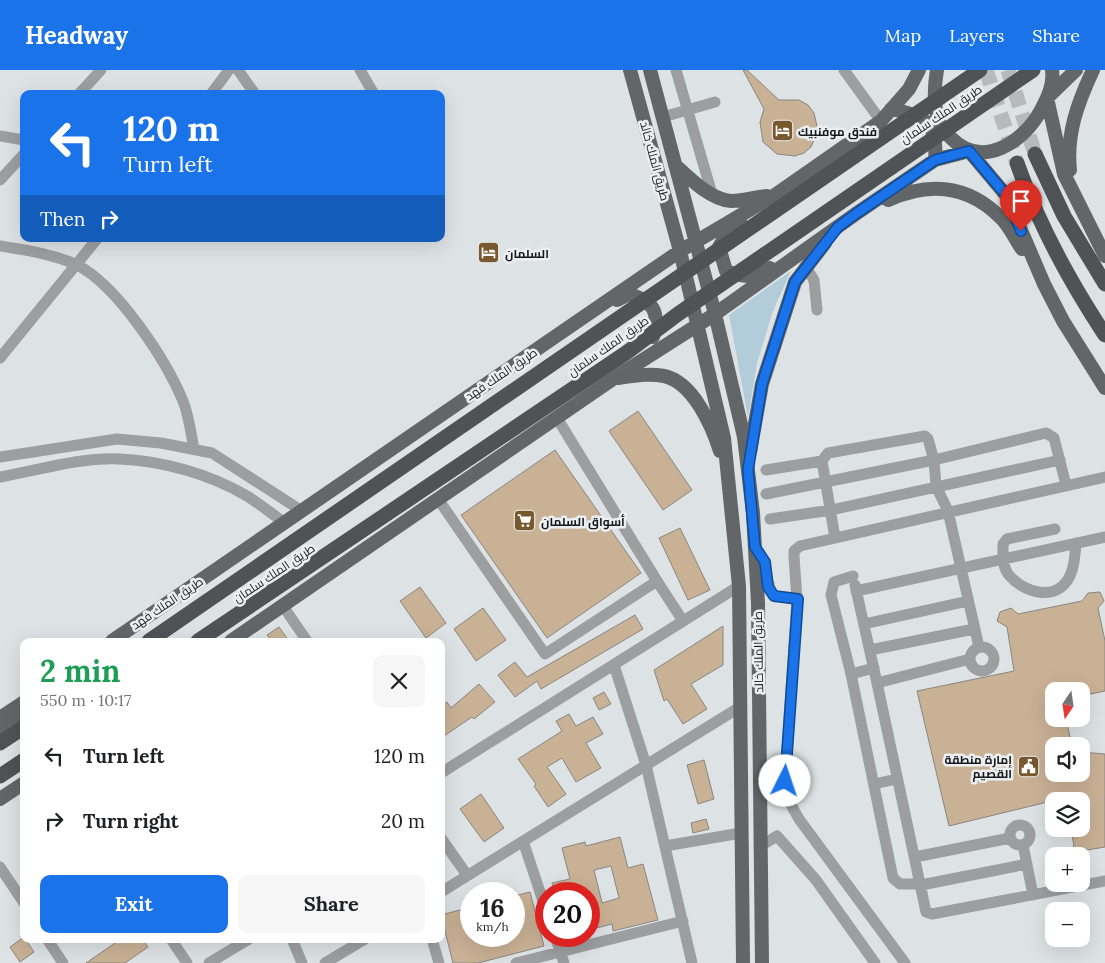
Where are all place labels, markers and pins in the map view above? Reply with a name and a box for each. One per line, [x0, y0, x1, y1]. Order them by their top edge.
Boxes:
hotel icon: فندق موفنبيك [770, 119, 794, 143]
place label: فندق موفنبيك [798, 124, 877, 140]
pin [1000, 180, 1042, 231]
hotel icon: السلمان [477, 241, 501, 265]
place label: السلمان [505, 246, 549, 262]
supermarket icon: أسواق السلمان [513, 509, 537, 533]
place label: أسواق السلمان [541, 514, 625, 530]
place label: إمارة منطقة القصيم [945, 752, 1012, 782]
public building icon: إمارة منطقة القصيم [1016, 754, 1040, 778]

